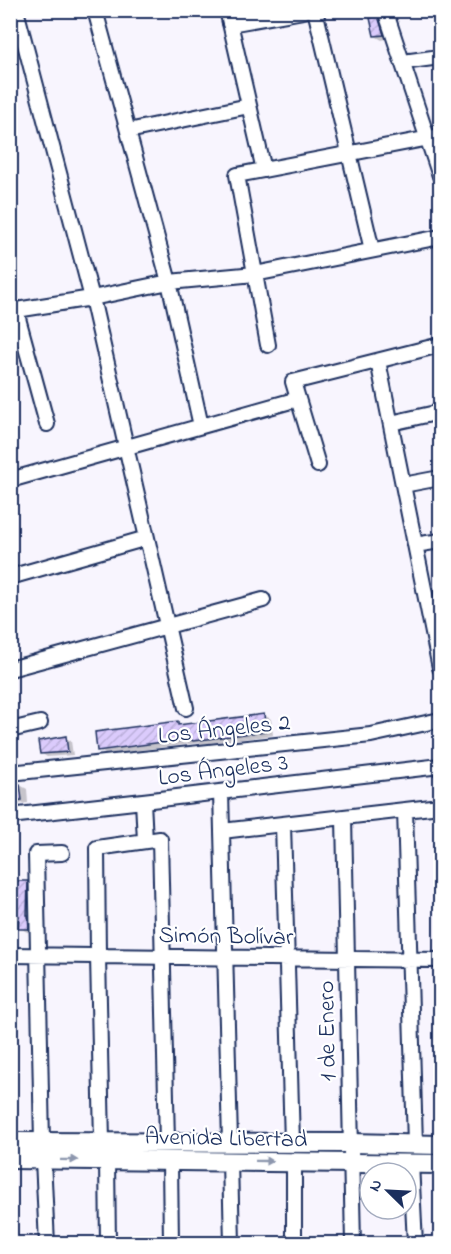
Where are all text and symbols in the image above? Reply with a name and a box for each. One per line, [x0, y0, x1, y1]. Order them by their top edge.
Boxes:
street label: Los Ángeles 2 [156, 706, 292, 755]
street label: Los Ángeles 3 [156, 746, 290, 797]
street label: Simón Bolívar [158, 919, 294, 956]
street label: 1 de Enero [310, 980, 347, 1082]
street label: Avenida Libertad [144, 1121, 308, 1158]
one-way arrow [59, 1155, 78, 1165]
one-way arrow [254, 1157, 273, 1166]
north arrow [358, 1161, 418, 1221]
text: N [363, 1176, 389, 1196]

